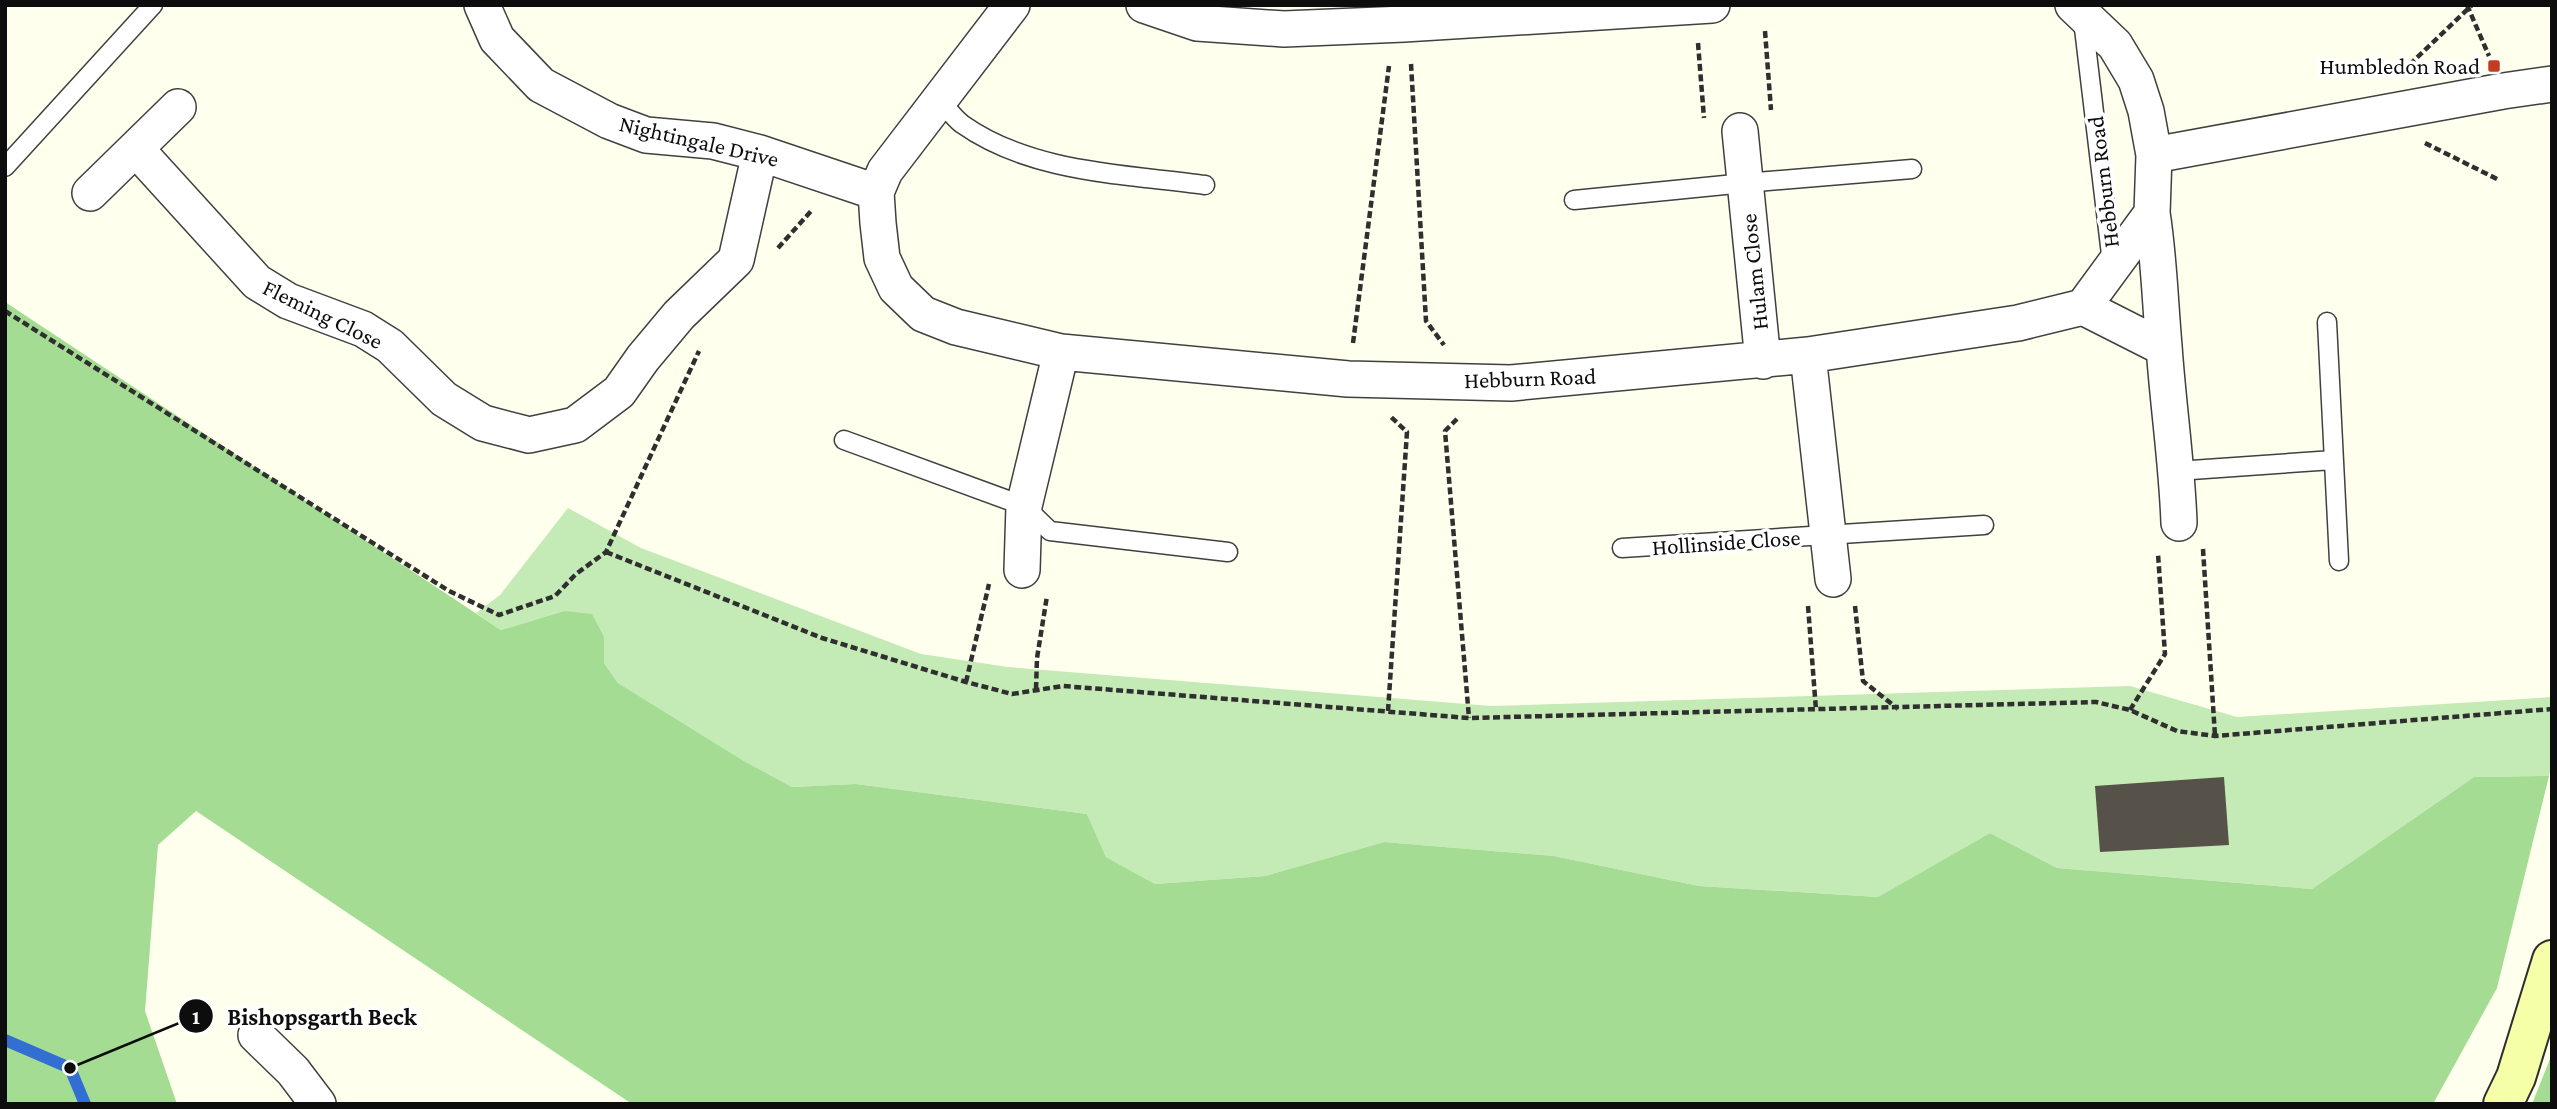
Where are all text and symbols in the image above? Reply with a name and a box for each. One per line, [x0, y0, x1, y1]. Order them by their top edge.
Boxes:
place label: Humbledon Road [2319, 53, 2480, 79]
marker: Humbledon Road [2486, 58, 2502, 74]
street label: Nightingale Drive [617, 110, 781, 172]
street label: Hebburn Road [2082, 115, 2124, 249]
street label: Hulam Close [1735, 212, 1773, 332]
street label: Fleming Close [259, 274, 387, 354]
street label: Hebburn Road [1463, 363, 1597, 393]
street label: Hollinside Close [1651, 524, 1801, 560]
callout: Bishopsgarth Beck [178, 994, 431, 1039]
text: Bishopsgarth Beck [227, 1003, 418, 1030]
text: 1 [192, 1005, 200, 1029]

